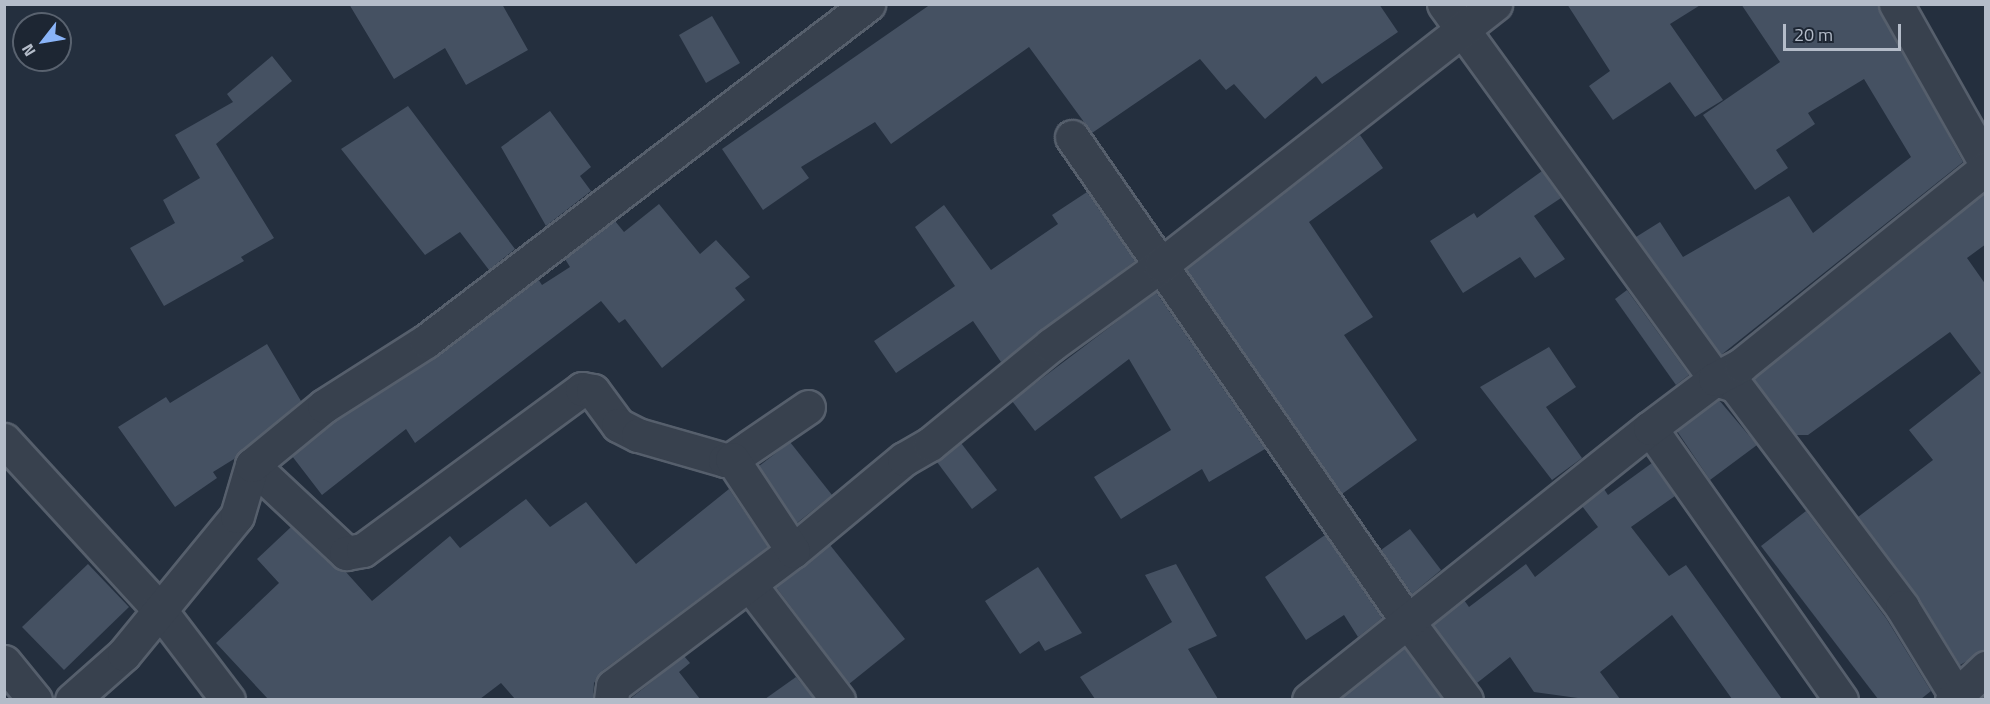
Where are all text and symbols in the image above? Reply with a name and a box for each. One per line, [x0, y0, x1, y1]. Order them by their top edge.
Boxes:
north arrow [12, 12, 72, 72]
scale bar [1786, 12, 1904, 50]
text: 20 m [1794, 21, 1833, 48]
text: N [15, 39, 41, 61]

